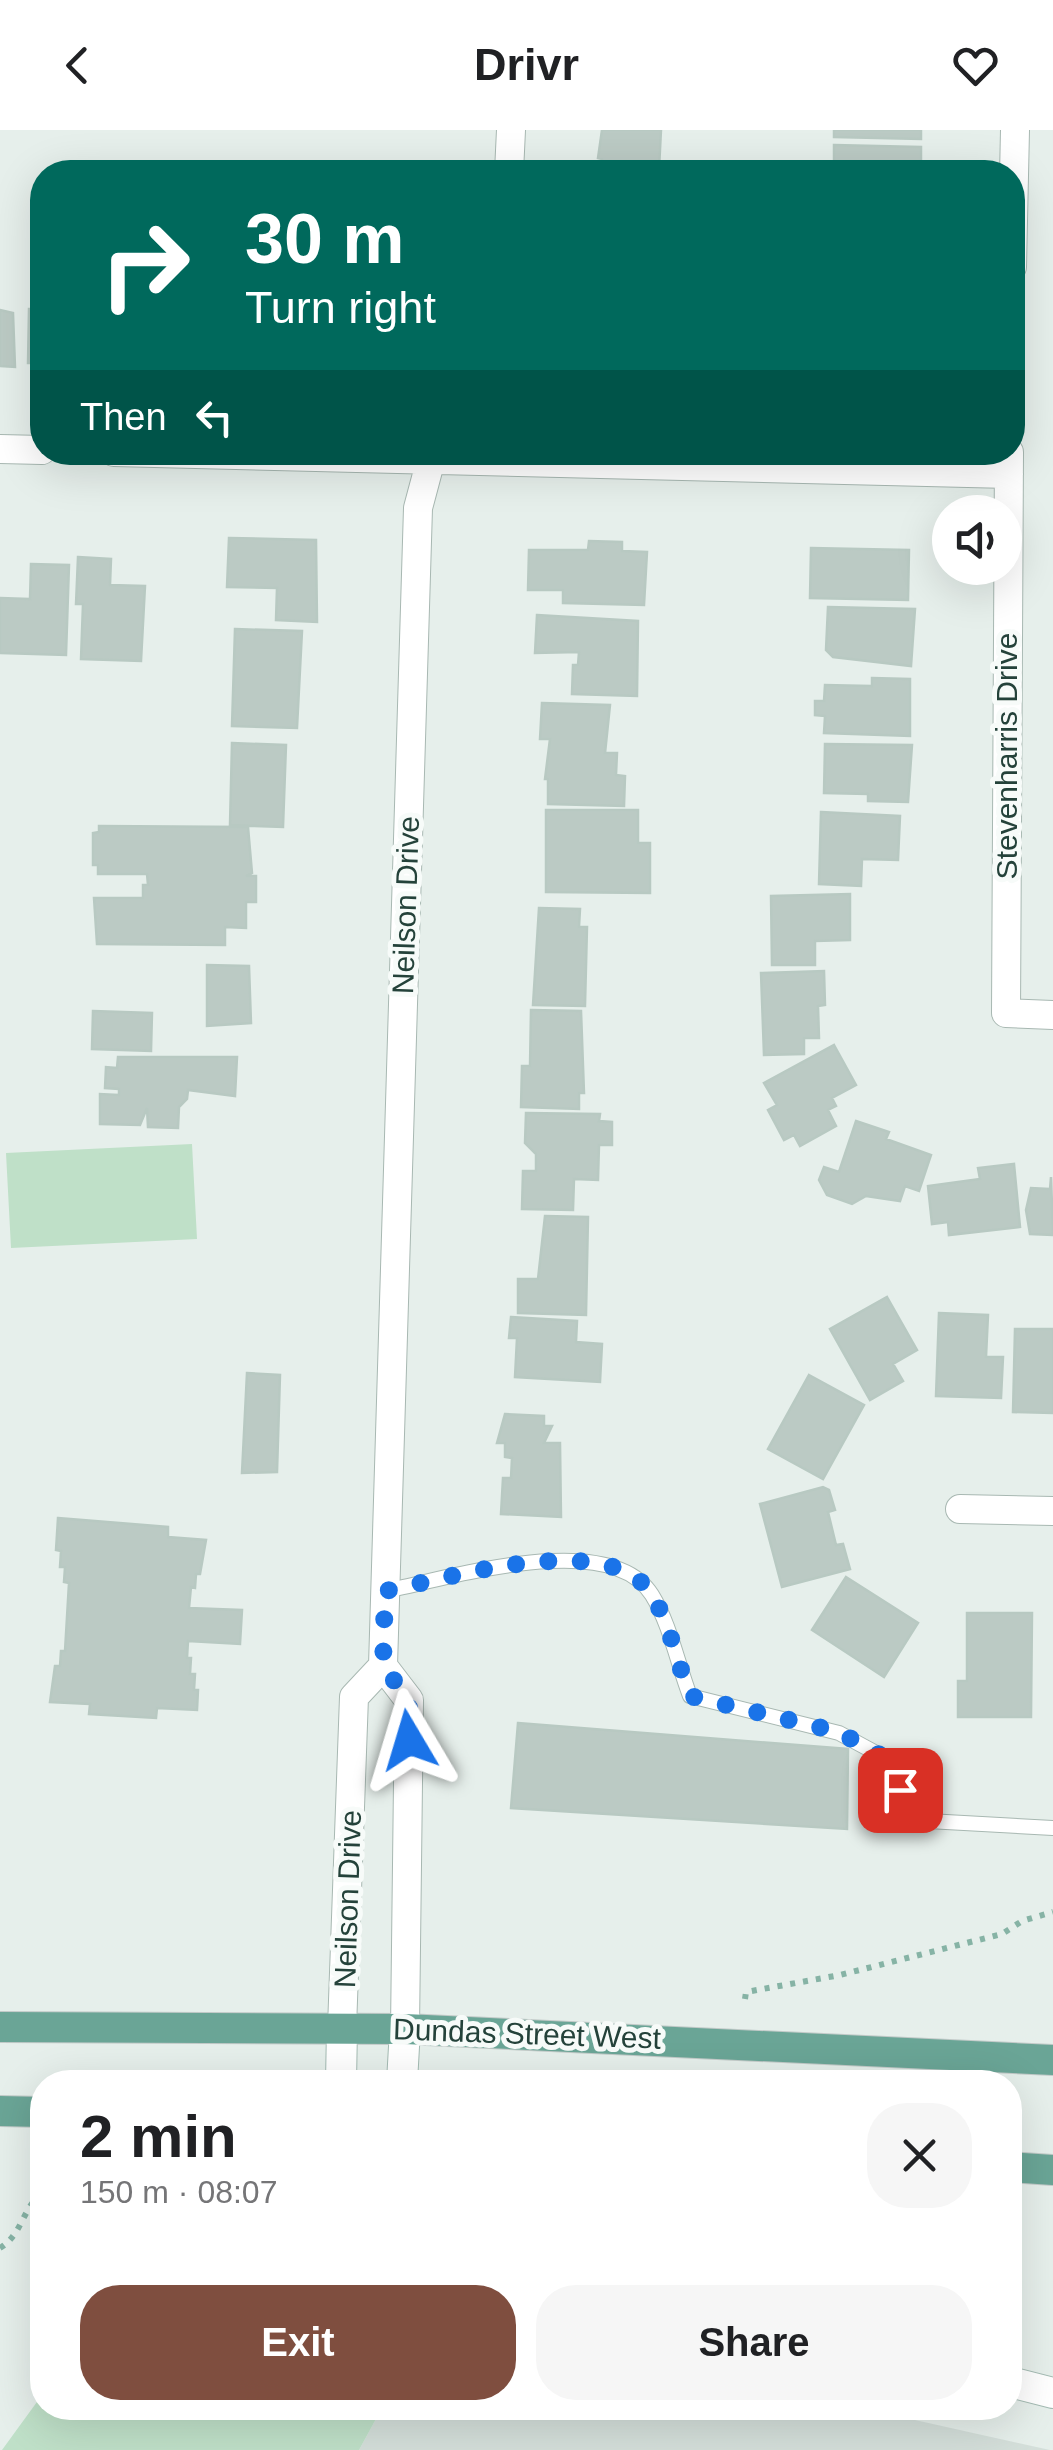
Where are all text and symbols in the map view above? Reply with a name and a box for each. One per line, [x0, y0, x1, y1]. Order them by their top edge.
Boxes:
icon: back [50, 38, 105, 93]
icon: heart [948, 38, 1003, 93]
text: Drivr [474, 39, 579, 90]
icon: right [80, 200, 210, 330]
text: 30 m [245, 200, 405, 278]
text: Turn right [245, 282, 436, 333]
icon: left [187, 390, 242, 445]
text: Then [80, 396, 167, 438]
map controls [932, 495, 1022, 585]
button: sound [932, 495, 1022, 585]
street label: Stevenharris Drive [990, 633, 1023, 879]
street label: Neilson Drive [386, 815, 425, 995]
position arrow [357, 1688, 461, 1792]
pin [858, 1748, 943, 1833]
icon: arrive [873, 1763, 928, 1818]
street label: Neilson Drive [328, 1809, 367, 1989]
street label: Dundas Street West [393, 2012, 662, 2055]
text: 2 min [80, 2103, 237, 2170]
button: close [867, 2103, 972, 2208]
text: 150 m · 08:07 [80, 2174, 277, 2210]
button: Exit [80, 2285, 516, 2400]
button: Share [536, 2285, 972, 2400]

